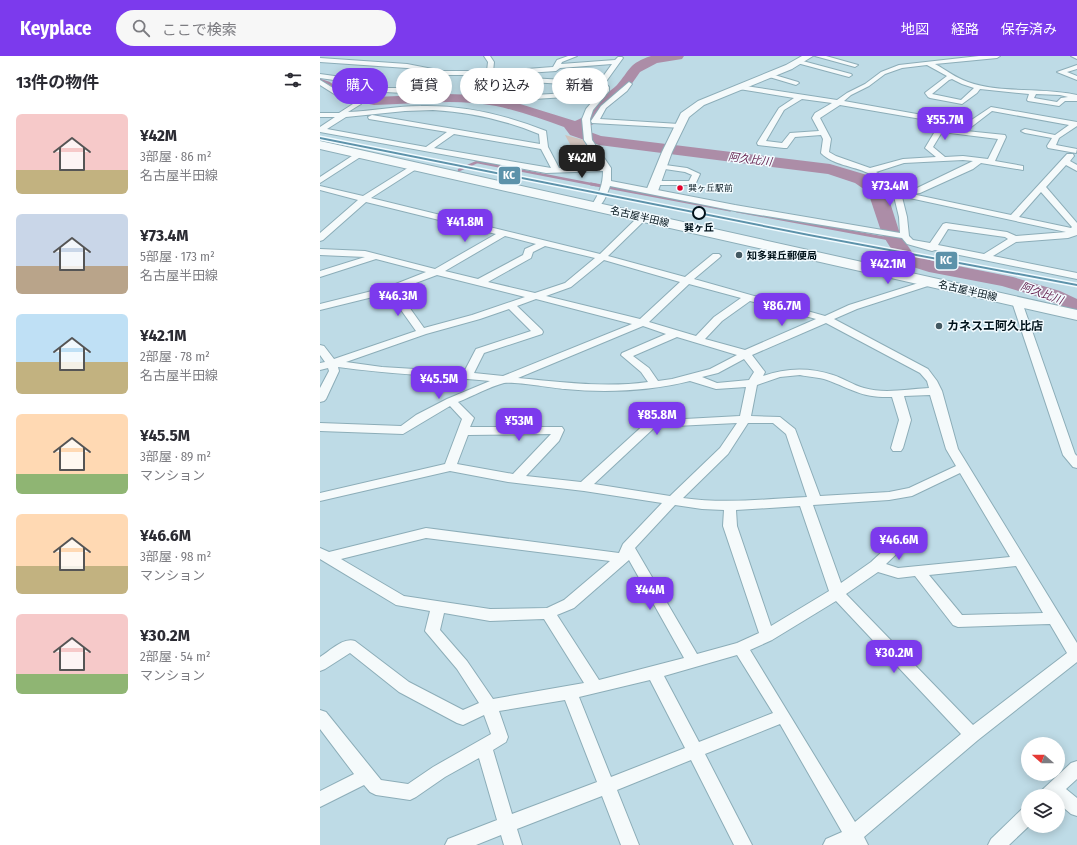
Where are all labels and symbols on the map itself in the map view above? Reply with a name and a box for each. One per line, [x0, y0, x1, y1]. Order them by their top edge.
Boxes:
pin: ¥55.7M [912, 107, 978, 141]
pin: ¥42M [558, 145, 606, 179]
water label: 阿久比川 [727, 150, 774, 169]
line badge: KC [498, 166, 521, 185]
text: KC [503, 169, 515, 182]
pin: ¥73.4M [857, 173, 923, 207]
marker: 巽ヶ丘駅前 [675, 183, 685, 193]
place label: 巽ヶ丘駅前 [688, 183, 733, 193]
street label: 名古屋半田線 [609, 204, 670, 230]
marker: 巽ヶ丘 [692, 206, 706, 220]
pin: ¥41.8M [432, 209, 498, 243]
place label: 巽ヶ丘 [684, 222, 714, 234]
marker: 知多巽丘郵便局 [734, 250, 744, 260]
place label: 知多巽丘郵便局 [747, 250, 817, 262]
pin: ¥42.1M [855, 251, 921, 285]
line badge: KC [935, 251, 958, 270]
text: KC [940, 254, 952, 267]
street label: 名古屋半田線 [937, 278, 998, 304]
water label: 阿久比川 [1019, 280, 1066, 307]
pin: ¥46.3M [365, 283, 431, 317]
pin: ¥86.7M [749, 293, 815, 327]
place label: カネスエ阿久比店 [947, 319, 1043, 333]
marker: カネスエ阿久比店 [934, 321, 944, 331]
pin: ¥45.5M [406, 366, 472, 400]
pin: ¥85.8M [624, 402, 690, 436]
pin: ¥53M [495, 408, 543, 442]
pin: ¥46.6M [866, 527, 932, 561]
pin: ¥44M [626, 577, 674, 611]
pin: ¥30.2M [861, 640, 927, 674]
north arrow [1021, 737, 1065, 781]

